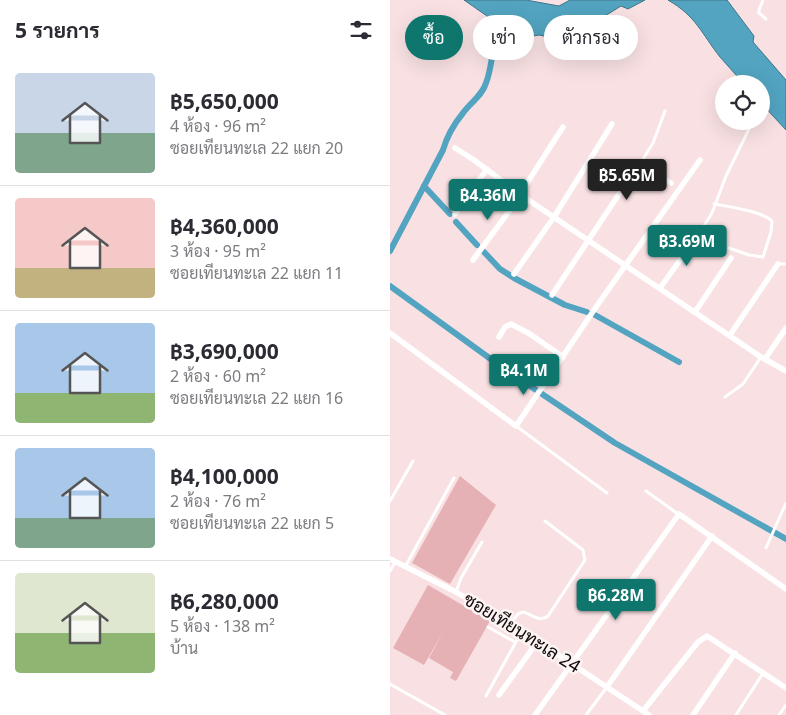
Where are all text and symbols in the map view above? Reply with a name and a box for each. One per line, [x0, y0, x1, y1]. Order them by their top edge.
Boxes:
chip: ซื้อ [405, 15, 463, 60]
chip: เช่า [473, 15, 534, 60]
chip: ตัวกรอง [544, 15, 638, 60]
text: 5 รายการ [15, 16, 100, 44]
icon: filters [347, 16, 375, 44]
map controls [715, 75, 770, 130]
button: locate [715, 75, 770, 130]
text: ฿5,650,000 [170, 87, 279, 115]
icon: home [55, 93, 115, 153]
text: 4 ห้อง · 96 m² [170, 115, 266, 137]
text: ซอยเทียนทะเล 22 แยก 20 [170, 137, 343, 159]
pin: ฿5.65M [586, 158, 668, 201]
text: ฿5.65M [599, 164, 655, 186]
pin: ฿4.36M [447, 178, 529, 221]
text: ฿4.36M [460, 184, 516, 206]
text: ฿4,360,000 [170, 212, 279, 240]
icon: home [55, 218, 115, 278]
pin: ฿3.69M [646, 224, 728, 267]
text: ฿3.69M [659, 230, 715, 252]
text: 3 ห้อง · 95 m² [170, 240, 266, 262]
text: ซอยเทียนทะเล 22 แยก 11 [170, 262, 343, 284]
text: ฿3,690,000 [170, 337, 279, 365]
icon: home [55, 343, 115, 403]
pin: ฿4.1M [489, 354, 559, 396]
text: ฿4.1M [500, 359, 548, 381]
text: 2 ห้อง · 60 m² [170, 365, 266, 387]
text: ซอยเทียนทะเล 22 แยก 16 [170, 387, 343, 409]
text: ฿4,100,000 [170, 462, 279, 490]
icon: home [55, 468, 115, 528]
text: 2 ห้อง · 76 m² [170, 490, 266, 512]
text: ซอยเทียนทะเล 22 แยก 5 [170, 512, 334, 534]
pin: ฿6.28M [575, 578, 657, 621]
text: ฿6.28M [588, 584, 644, 606]
text: ฿6,280,000 [170, 587, 279, 615]
street label: ซอยเทียนทะเล 24 [459, 587, 586, 678]
icon: home [55, 593, 115, 653]
text: 5 ห้อง · 138 m² [170, 615, 275, 637]
text: บ้าน [170, 637, 198, 659]

